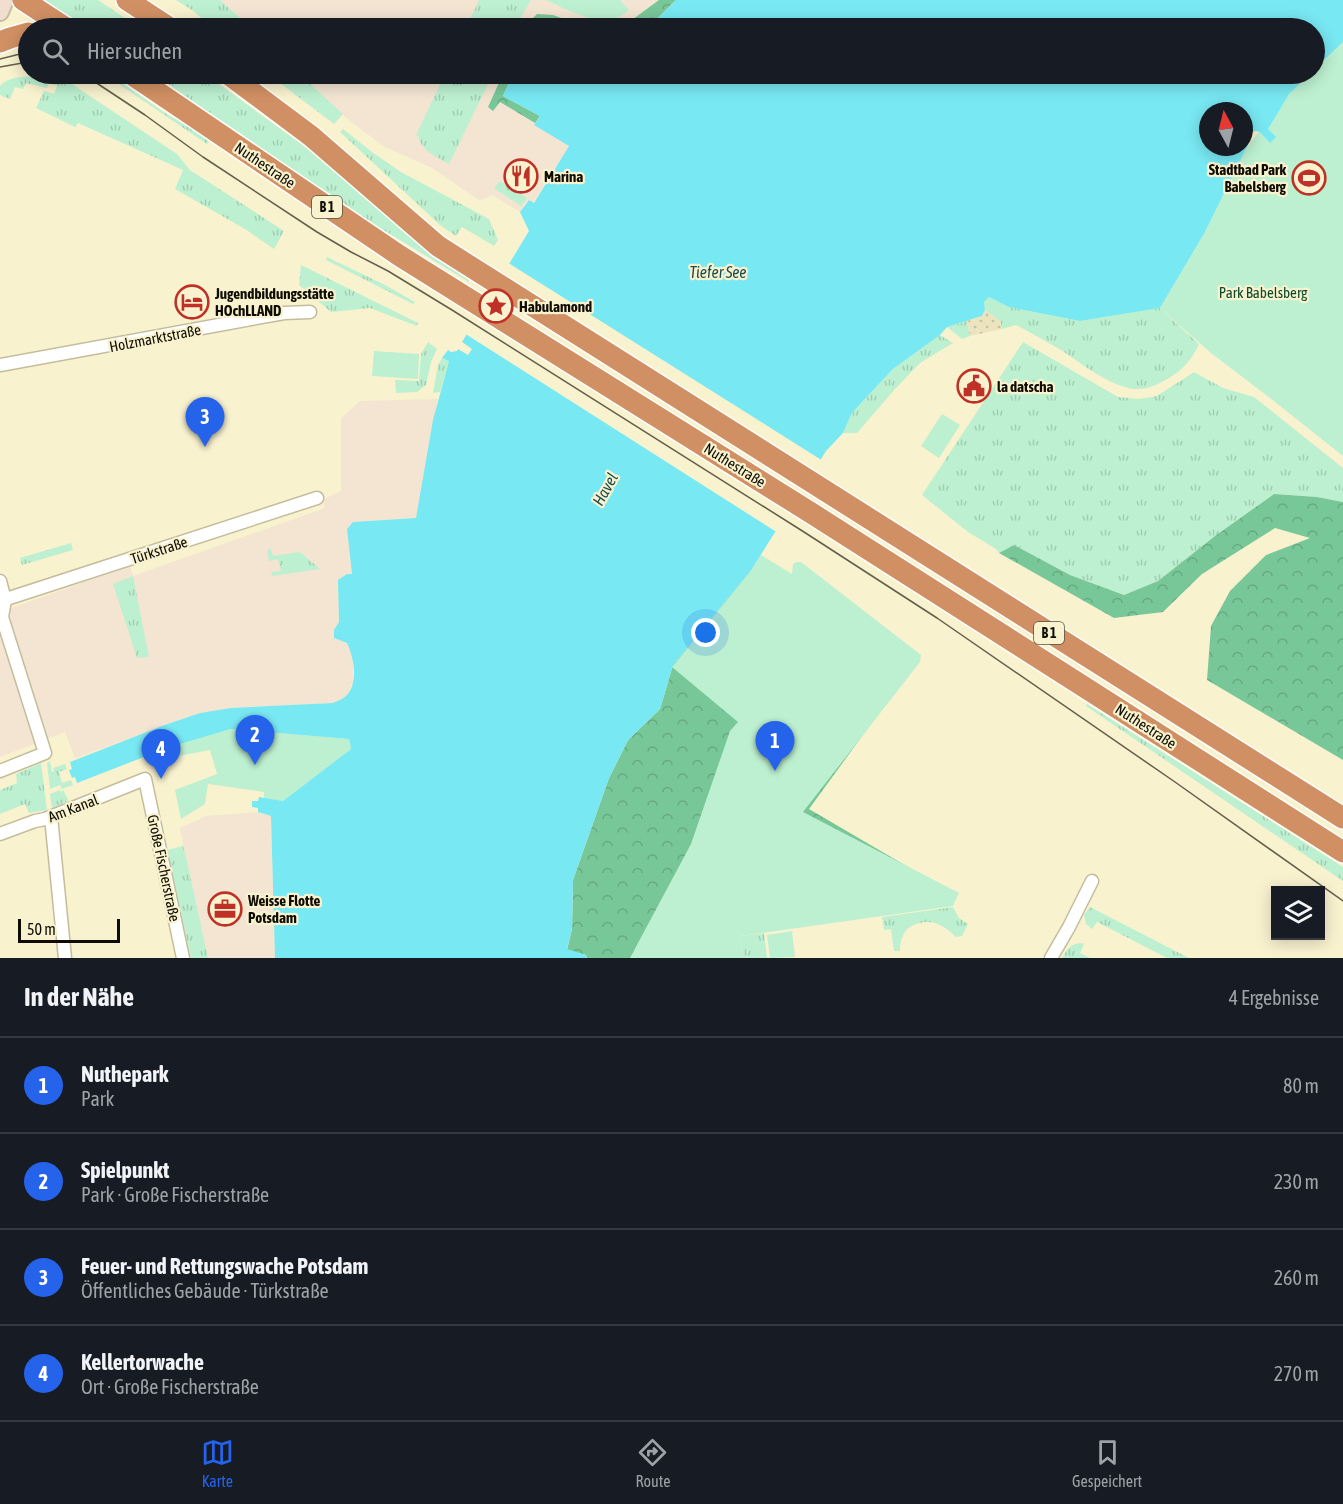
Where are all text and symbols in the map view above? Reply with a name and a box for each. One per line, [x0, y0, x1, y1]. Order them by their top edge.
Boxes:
search box [18, 18, 1325, 84]
icon: search [39, 35, 72, 68]
text: Hier suchen [87, 38, 182, 64]
north arrow [1199, 102, 1253, 156]
street label: Nuthestraße [232, 139, 299, 191]
restaurant icon: Marina [503, 158, 539, 194]
sports icon: Stadtbad Park Babelsberg [1291, 160, 1327, 196]
place label: Stadtbad Park Babelsberg [1209, 161, 1287, 195]
place label: Marina [544, 168, 583, 185]
road number: B 1 [312, 196, 342, 218]
water label: Tiefer See [689, 263, 747, 281]
hotel icon: Jugendbildungsstätte HOchLLAND [174, 284, 210, 320]
park label: Park Babelsberg [1219, 284, 1308, 301]
place label: Jugendbildungsstätte HOchLLAND [214, 285, 334, 319]
place icon: Habulamond [478, 288, 514, 324]
place label: Habulamond [519, 298, 592, 315]
street label: Holzmarktstraße [108, 321, 202, 355]
public building icon: la datscha [956, 368, 992, 404]
place label: la datscha [997, 378, 1054, 395]
pin: 3 [186, 398, 224, 447]
street label: Nuthestraße [701, 439, 769, 491]
water label: Havel [589, 469, 621, 509]
street label: Türkstraße [128, 533, 190, 567]
your location [691, 618, 720, 647]
road number: B 1 [1034, 622, 1064, 644]
street label: Nuthestraße [1112, 700, 1180, 752]
pin: 2 [236, 716, 274, 765]
pin: 1 [756, 722, 794, 771]
pin: 4 [142, 730, 180, 779]
street label: Am Kanal [45, 791, 101, 825]
street label: Große Fischerstraße [144, 813, 184, 923]
map controls [1271, 886, 1325, 940]
button: layers [1271, 886, 1325, 940]
office icon: Weisse Flotte Potsdam [207, 891, 243, 927]
place label: Weisse Flotte Potsdam [247, 892, 321, 926]
scale bar [18, 916, 120, 944]
text: 50 m [27, 920, 56, 938]
text: In der Nähe [24, 982, 134, 1012]
text: 4 Ergebnisse [1229, 986, 1319, 1009]
text: Nuthepark [81, 1061, 168, 1087]
text: 1 [39, 1074, 48, 1097]
text: 80 m [1283, 1074, 1319, 1097]
text: Park [81, 1087, 114, 1110]
text: Spielpunkt [81, 1157, 169, 1183]
text: 2 [39, 1170, 48, 1193]
text: 230 m [1274, 1170, 1319, 1193]
text: Park · Große Fischerstraße [81, 1183, 269, 1206]
text: Feuer- und Rettungswache Potsdam [81, 1253, 368, 1279]
text: 3 [39, 1266, 48, 1289]
text: 260 m [1274, 1266, 1319, 1289]
text: Öffentliches Gebäude · Türkstraße [81, 1279, 329, 1302]
text: Kellertorwache [81, 1349, 204, 1375]
text: 4 [39, 1362, 48, 1385]
text: 270 m [1274, 1362, 1319, 1385]
text: Ort · Große Fischerstraße [81, 1375, 259, 1398]
tab: Karte [201, 1436, 234, 1490]
tab: Route [635, 1436, 670, 1490]
tab: Gespeichert [1072, 1436, 1142, 1490]

